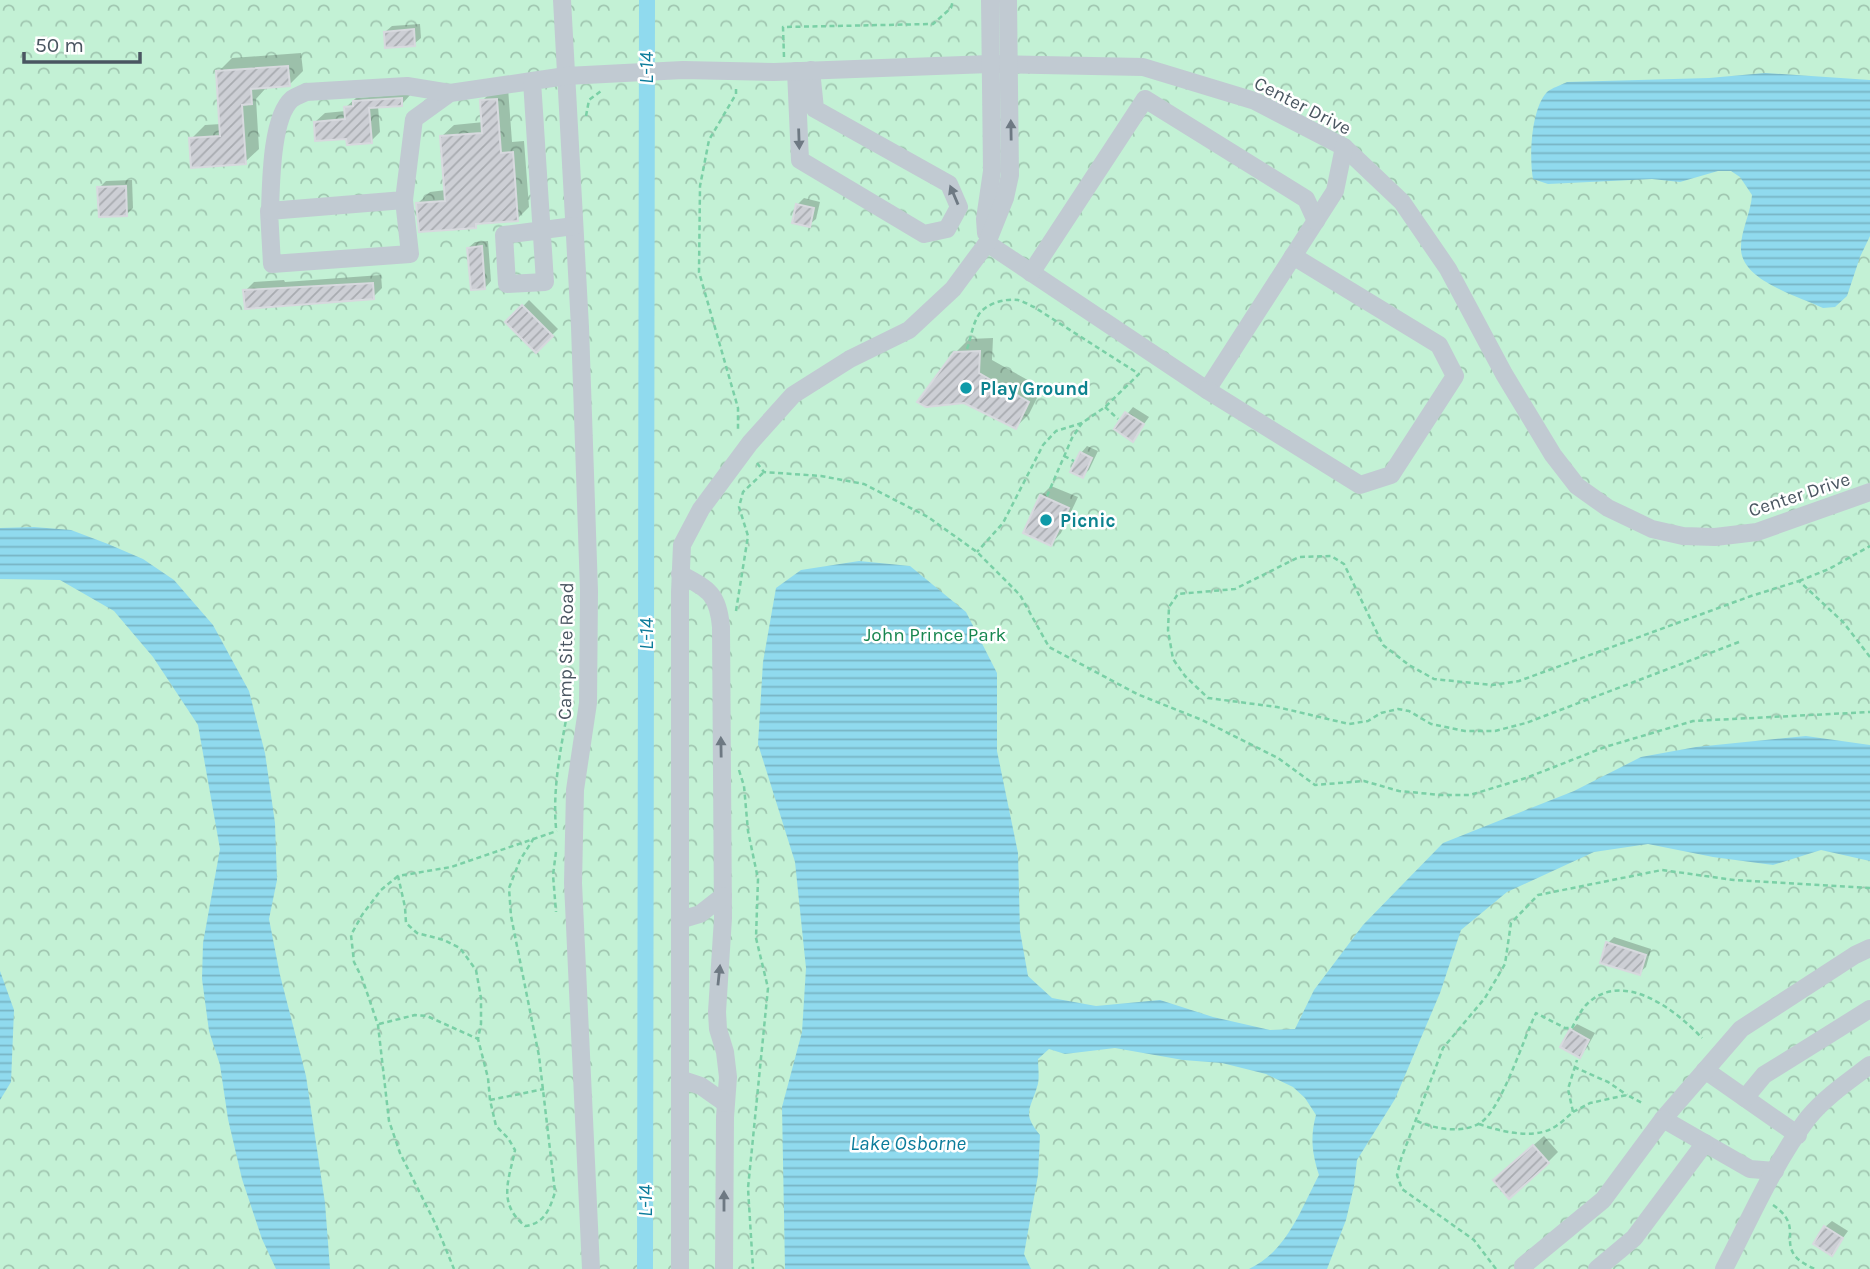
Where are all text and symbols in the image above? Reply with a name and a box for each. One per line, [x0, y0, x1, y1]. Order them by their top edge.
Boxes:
scale bar [24, 21, 140, 65]
text: 50 m [35, 33, 84, 57]
water label: L-14 [634, 51, 658, 84]
street label: Center Drive [1251, 72, 1355, 140]
one-way arrow [1005, 119, 1016, 141]
one-way arrow [793, 128, 804, 150]
one-way arrow [948, 184, 959, 205]
place label: Play Ground [980, 378, 1089, 400]
marker: Play Ground [958, 380, 974, 396]
street label: Center Drive [1746, 468, 1853, 522]
place label: Picnic [1060, 510, 1115, 532]
marker: Picnic [1038, 512, 1054, 528]
street label: Camp Site Road [554, 582, 578, 720]
water label: L-14 [634, 617, 658, 650]
park label: John Prince Park [864, 624, 1007, 646]
one-way arrow [715, 736, 727, 758]
one-way arrow [714, 964, 725, 986]
water label: Lake Osborne [850, 1131, 966, 1155]
water label: L-14 [633, 1184, 657, 1217]
one-way arrow [718, 1190, 730, 1212]

